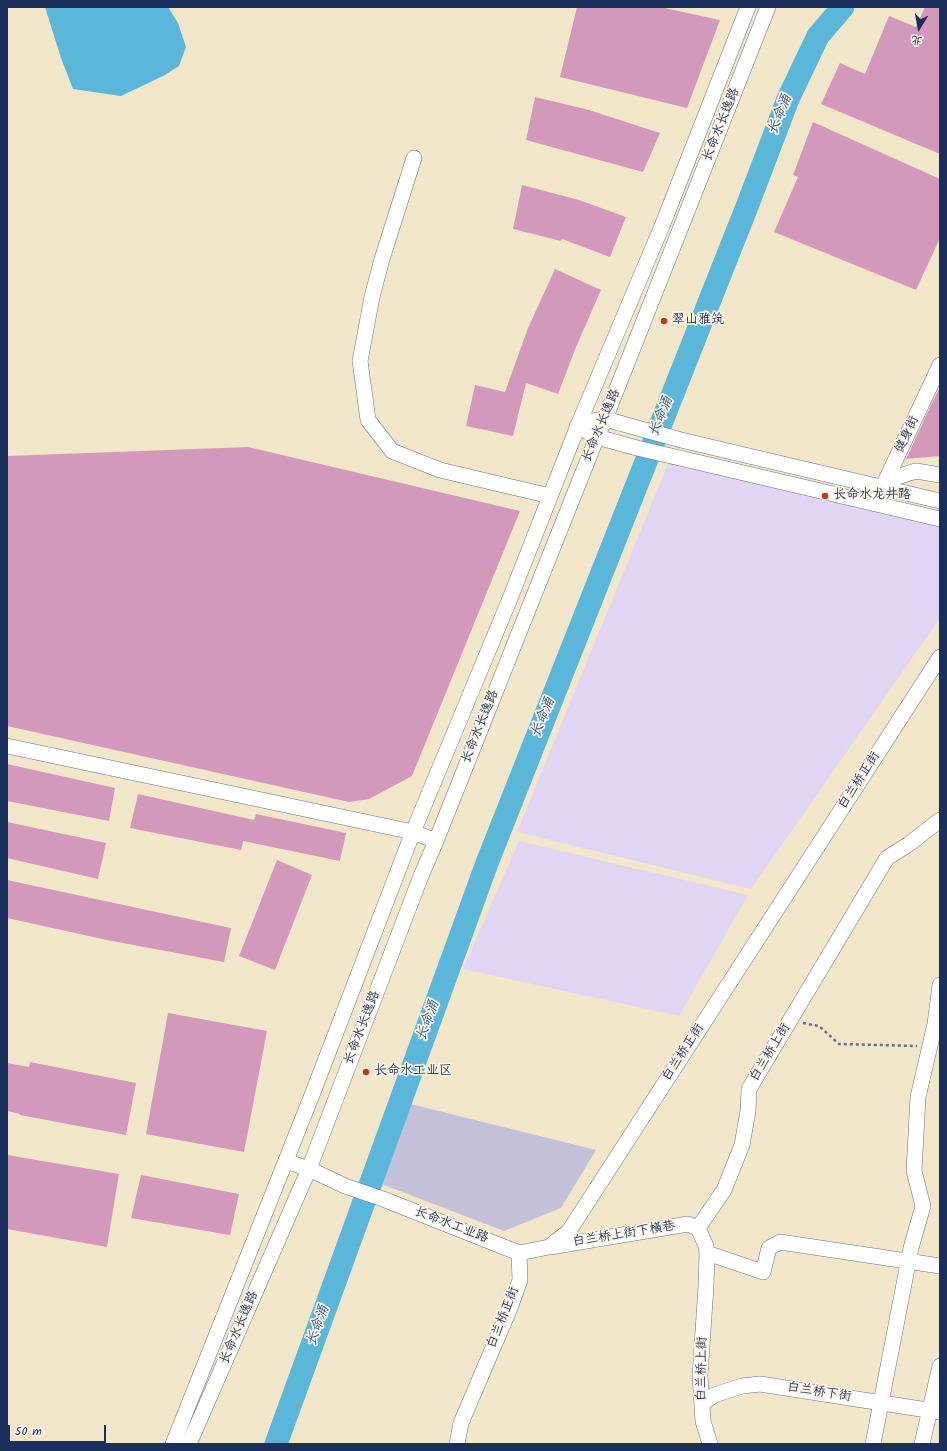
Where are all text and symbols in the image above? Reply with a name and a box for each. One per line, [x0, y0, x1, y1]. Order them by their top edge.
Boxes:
north arrow [899, 8, 939, 48]
text: 北 [910, 30, 924, 50]
street label: 长命水长逸路 [700, 86, 744, 164]
water label: 长命涌 [765, 92, 797, 138]
place label: 翠山雅筑 [672, 313, 724, 329]
marker: 翠山雅筑 [659, 316, 669, 326]
street label: 长命水长逸路 [580, 387, 624, 465]
water label: 长命涌 [646, 394, 678, 440]
street label: 健身街 [893, 414, 923, 456]
place label: 长命水龙井路 [833, 488, 911, 504]
marker: 长命水龙井路 [820, 491, 830, 501]
street label: 长命水长逸路 [459, 688, 503, 766]
water label: 长命涌 [528, 695, 560, 741]
street label: 白兰桥正街 [836, 749, 884, 813]
street label: 长命水长逸路 [342, 989, 384, 1067]
water label: 长命涌 [414, 998, 444, 1044]
street label: 白兰桥正街 [660, 1021, 708, 1085]
street label: 白兰桥上街 [748, 1021, 794, 1085]
place label: 长命水工业区 [374, 1064, 452, 1080]
marker: 长命水工业区 [361, 1067, 371, 1077]
street label: 长命水工业路 [412, 1205, 490, 1247]
street label: 白兰桥上街下横巷 [571, 1219, 677, 1251]
street label: 白兰桥正街 [485, 1285, 523, 1351]
street label: 长命水长逸路 [218, 1289, 262, 1367]
water label: 长命涌 [304, 1303, 334, 1349]
street label: 白兰桥上街 [695, 1336, 711, 1402]
street label: 白兰桥下街 [786, 1380, 852, 1406]
scale bar [10, 1417, 108, 1443]
text: 50 m [15, 1422, 42, 1441]

